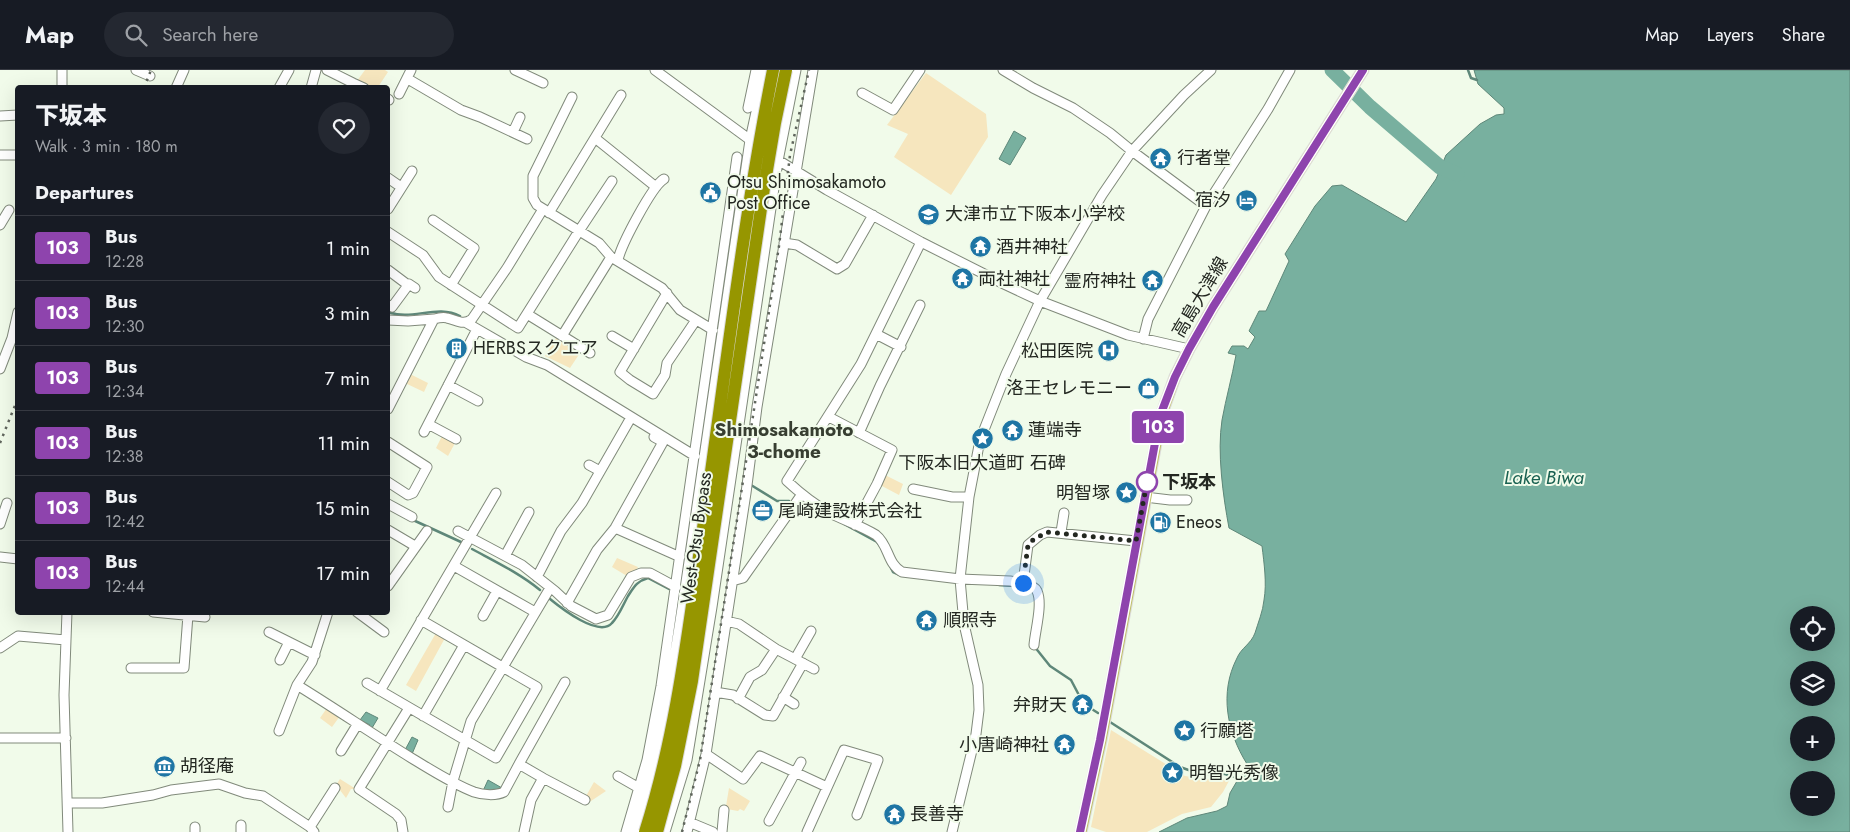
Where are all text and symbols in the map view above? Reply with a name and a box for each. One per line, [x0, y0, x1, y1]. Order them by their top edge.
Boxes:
search box [104, 12, 454, 57]
text: Map [25, 17, 74, 52]
icon: search [122, 21, 150, 49]
text: Search here [162, 21, 258, 48]
text: Map [1645, 22, 1679, 48]
text: Layers [1707, 22, 1754, 48]
text: Share [1782, 22, 1825, 48]
text: 下坂本 [35, 98, 107, 133]
button: heart [318, 102, 370, 154]
text: Walk · 3 min · 180 m [35, 135, 178, 158]
place label: 行者堂 [1177, 145, 1231, 171]
temple icon: 行者堂 [1149, 146, 1173, 170]
place label: Otsu Shimosakamoto Post Office [727, 169, 886, 216]
text: Departures [35, 179, 134, 206]
public building icon: Otsu Shimosakamoto Post Office [699, 180, 723, 204]
place label: 宿汐 [1195, 187, 1231, 213]
hotel icon: 宿汐 [1235, 188, 1259, 212]
place label: 大津市立下阪本小学校 [945, 201, 1125, 227]
school or university icon: 大津市立下阪本小学校 [917, 202, 941, 226]
text: Bus [105, 223, 137, 250]
place label: 酒井神社 [996, 234, 1068, 260]
text: 103 [46, 235, 79, 261]
text: 1 min [326, 235, 370, 262]
temple icon: 酒井神社 [968, 235, 992, 259]
text: 12:28 [105, 250, 144, 273]
street label: 高島大津線 [1166, 252, 1234, 342]
place label: 両社神社 [978, 266, 1050, 292]
temple icon: 両社神社 [950, 267, 974, 291]
place label: 霊府神社 [1064, 268, 1136, 294]
temple icon: 霊府神社 [1140, 269, 1164, 293]
text: Bus [105, 288, 137, 315]
text: 103 [46, 300, 79, 326]
text: 3 min [324, 300, 370, 327]
text: 12:30 [105, 315, 144, 338]
place label: HERBSスクエア [473, 335, 598, 361]
building icon: HERBSスクエア [445, 336, 469, 360]
place label: 松田医院 [1021, 338, 1093, 364]
hospital icon: 松田医院 [1097, 339, 1121, 363]
text: Bus [105, 353, 137, 380]
text: 103 [46, 365, 79, 391]
text: 7 min [325, 365, 370, 392]
place label: 洛王セレモニー [1006, 375, 1132, 401]
shop icon: 洛王セレモニー [1136, 376, 1160, 400]
text: 12:34 [105, 380, 144, 403]
line badge: 103 [1129, 411, 1187, 443]
text: 103 [1142, 414, 1174, 440]
district label: Shimosakamoto 3-chome [715, 416, 853, 465]
place label: 蓮端寺 [1028, 417, 1082, 443]
text: Bus [105, 418, 137, 445]
temple icon: 蓮端寺 [1000, 418, 1024, 442]
place icon: 下阪本旧大道町 石碑 [970, 426, 994, 450]
text: 103 [46, 430, 79, 456]
text: 11 min [317, 430, 370, 457]
text: 12:38 [105, 445, 144, 468]
place label: 下阪本旧大道町 石碑 [898, 450, 1066, 476]
water label: Lake Biwa [1504, 464, 1584, 491]
place label: 下坂本 [1162, 469, 1216, 495]
street label: West-Otsu Bypass [674, 470, 718, 606]
marker: 下坂本 [1136, 471, 1158, 493]
place label: 明智塚 [1056, 480, 1110, 506]
place icon: 明智塚 [1114, 481, 1138, 505]
text: Bus [105, 483, 137, 510]
text: 103 [46, 495, 79, 521]
text: 15 min [315, 495, 370, 522]
place label: 尾崎建設株式会社 [778, 498, 922, 524]
office icon: 尾崎建設株式会社 [750, 499, 774, 523]
place label: Eneos [1176, 509, 1222, 535]
text: 12:42 [105, 510, 145, 533]
fuel station icon: Eneos [1148, 510, 1172, 534]
text: Bus [105, 548, 137, 575]
text: 103 [46, 560, 79, 586]
text: 17 min [316, 560, 370, 587]
your location [1011, 571, 1036, 596]
text: 12:44 [105, 575, 145, 598]
map controls [1790, 606, 1835, 816]
button: locate [1790, 606, 1835, 651]
place label: 順照寺 [943, 607, 997, 633]
temple icon: 順照寺 [915, 608, 939, 632]
button: layers [1790, 661, 1835, 706]
place label: 弁財天 [1013, 692, 1067, 718]
temple icon: 弁財天 [1071, 693, 1095, 717]
button: + [1790, 716, 1835, 761]
place label: 行願塔 [1200, 718, 1254, 744]
place icon: 行願塔 [1172, 719, 1196, 743]
place label: 小唐崎神社 [959, 732, 1049, 758]
temple icon: 小唐崎神社 [1053, 733, 1077, 757]
place label: 胡径庵 [180, 753, 234, 779]
museum icon: 胡径庵 [152, 754, 176, 778]
place label: 明智光秀像 [1189, 760, 1279, 786]
place icon: 明智光秀像 [1161, 761, 1185, 785]
button: − [1790, 771, 1835, 816]
place label: 長善寺 [910, 801, 964, 827]
temple icon: 長善寺 [882, 802, 906, 826]

